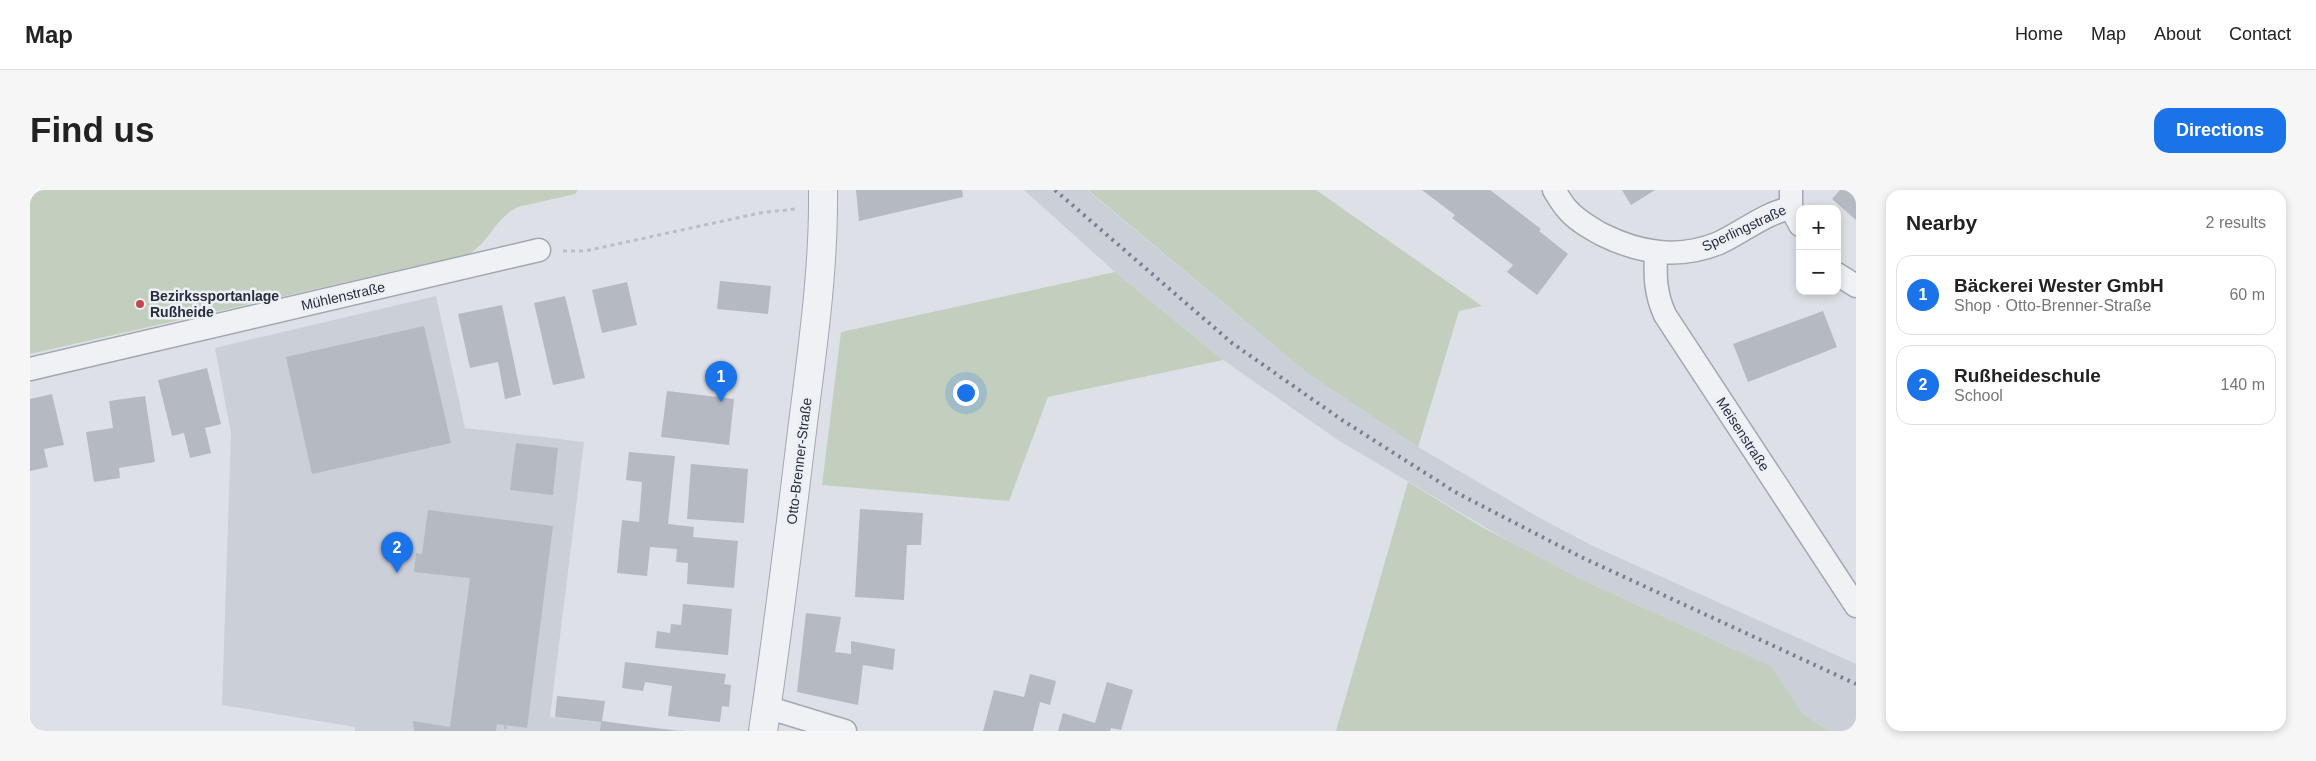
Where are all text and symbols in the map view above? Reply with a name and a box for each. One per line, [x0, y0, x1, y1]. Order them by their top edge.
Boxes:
text: Map [25, 21, 73, 48]
text: Home [2015, 24, 2063, 44]
text: Map [2091, 24, 2126, 44]
text: About [2154, 24, 2201, 44]
text: Contact [2229, 24, 2291, 44]
button: Directions [2154, 108, 2286, 153]
text: Find us [30, 110, 154, 149]
street label: Sperlingstraße [1699, 201, 1789, 254]
map controls [1796, 205, 1841, 295]
button: + [1796, 205, 1841, 250]
text: Nearby [1906, 211, 1977, 234]
text: 2 results [2206, 214, 2266, 231]
button: − [1796, 250, 1841, 295]
text: Bäckerei Wester GmbH [1954, 275, 2164, 296]
street label: Mühlenstraße [300, 279, 387, 313]
text: 1 [1919, 286, 1927, 303]
text: 60 m [2229, 286, 2265, 303]
place label: Bezirkssportanlage Rußheide [150, 288, 279, 320]
text: Shop · Otto-Brenner-Straße [1954, 297, 2151, 314]
marker: Bezirkssportanlage Rußheide [134, 298, 146, 310]
pin: 1 [705, 361, 737, 402]
text: Rußheideschule [1954, 365, 2101, 386]
text: 2 [1919, 376, 1927, 393]
text: 140 m [2221, 376, 2265, 393]
your location [953, 380, 979, 406]
text: School [1954, 387, 2003, 404]
street label: Meisenstraße [1713, 394, 1773, 474]
street label: Otto-Brenner-Straße [783, 396, 815, 525]
pin: 2 [381, 532, 413, 573]

